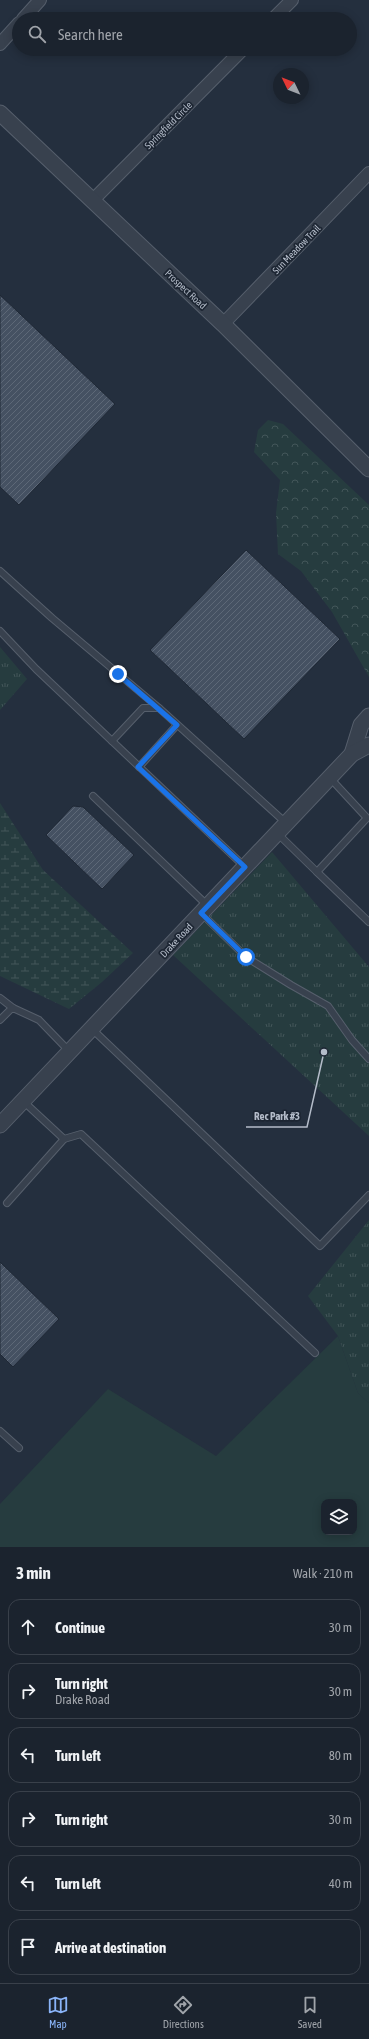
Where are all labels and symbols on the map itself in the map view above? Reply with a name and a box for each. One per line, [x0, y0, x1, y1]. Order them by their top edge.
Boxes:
north arrow [273, 68, 309, 104]
street label: Springfield Circle [142, 99, 195, 151]
street label: Sun Meadow Trail [270, 222, 323, 276]
street label: Prospect Road [163, 267, 209, 311]
route end [109, 665, 127, 683]
street label: Drake Road [158, 921, 195, 960]
route start [237, 948, 255, 966]
callout: Rec Park #3 [246, 1104, 307, 1127]
text: Rec Park #3 [254, 1110, 300, 1122]

